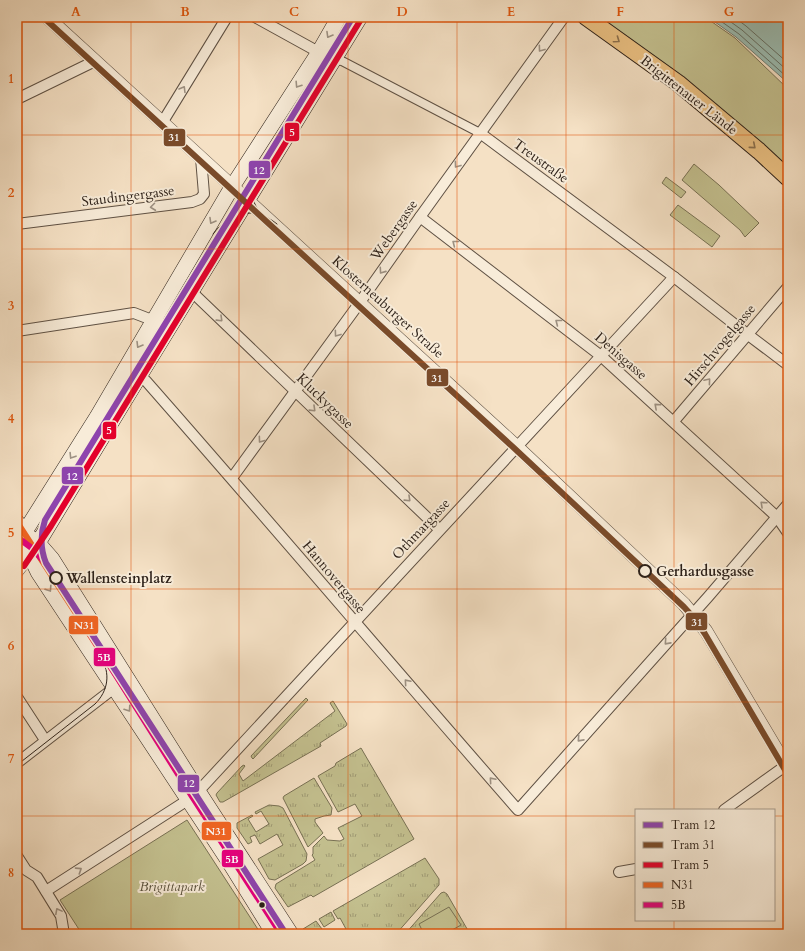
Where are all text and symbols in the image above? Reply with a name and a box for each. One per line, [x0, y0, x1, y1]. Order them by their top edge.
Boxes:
text: A [71, 3, 81, 21]
text: B [180, 3, 190, 21]
text: C [289, 3, 299, 21]
text: D [396, 3, 408, 21]
text: E [507, 3, 515, 21]
text: F [616, 3, 624, 21]
text: G [724, 3, 735, 21]
one-way arrow [326, 31, 333, 38]
one-way arrow [613, 35, 620, 42]
one-way arrow [539, 44, 546, 51]
street label: Brigittenauer Lände [636, 51, 742, 139]
text: 1 [8, 70, 14, 88]
one-way arrow [295, 81, 302, 88]
one-way arrow [178, 86, 185, 93]
line badge: 5 [284, 122, 300, 142]
text: 5 [289, 125, 295, 140]
line badge: 31 [163, 128, 186, 147]
text: 31 [168, 130, 180, 145]
street label: Treustraße [509, 134, 573, 188]
one-way arrow [748, 141, 755, 148]
line badge: 12 [248, 160, 271, 179]
one-way arrow [454, 161, 462, 168]
text: 12 [253, 163, 265, 178]
street label: Staudingergasse [80, 181, 176, 211]
text: 2 [8, 184, 15, 202]
street label: Webergasse [365, 196, 422, 265]
one-way arrow [150, 202, 156, 211]
one-way arrow [210, 217, 217, 224]
one-way arrow [452, 241, 459, 248]
street label: Klosterneuburger Straße [328, 252, 448, 362]
one-way arrow [379, 267, 387, 274]
text: 3 [8, 297, 15, 315]
street label: Hirschvogelgasse [680, 300, 760, 390]
one-way arrow [215, 314, 223, 322]
one-way arrow [555, 320, 562, 327]
street label: Denisgasse [591, 328, 651, 384]
one-way arrow [335, 330, 342, 337]
one-way arrow [136, 341, 143, 348]
line badge: 31 [426, 368, 449, 387]
street label: Kluckygasse [292, 369, 358, 433]
text: 31 [431, 371, 443, 386]
one-way arrow [703, 378, 710, 385]
one-way arrow [654, 404, 662, 411]
one-way arrow [308, 405, 316, 412]
text: 4 [8, 410, 15, 428]
line badge: 5 [102, 421, 117, 440]
text: 5 [106, 423, 112, 438]
one-way arrow [258, 435, 265, 442]
one-way arrow [69, 452, 77, 459]
line badge: 12 [61, 466, 84, 485]
text: 12 [66, 469, 78, 484]
street label: Othmargasse [388, 494, 454, 564]
one-way arrow [403, 494, 411, 502]
one-way arrow [760, 502, 767, 509]
text: 5 [8, 524, 14, 542]
street label: Hannovergasse [298, 537, 370, 617]
place label: Gerhardusgasse [656, 562, 754, 581]
marker: Gerhardusgasse [638, 564, 652, 578]
place label: Wallensteinplatz [65, 569, 172, 588]
marker: Wallensteinplatz [49, 571, 63, 585]
one-way arrow [44, 585, 52, 592]
line badge: 31 [685, 612, 708, 631]
line badge: N31 [68, 615, 99, 635]
text: 31 [691, 615, 703, 630]
text: N31 [74, 618, 94, 633]
text: 6 [8, 637, 15, 655]
one-way arrow [664, 637, 671, 645]
line badge: 5B [93, 647, 116, 667]
text: 5B [97, 650, 111, 665]
one-way arrow [404, 679, 411, 687]
one-way arrow [123, 705, 130, 712]
one-way arrow [578, 735, 585, 742]
text: 7 [8, 750, 15, 768]
line badge: 12 [177, 774, 200, 793]
text: 12 [183, 776, 195, 791]
one-way arrow [490, 777, 497, 785]
legend [635, 809, 775, 921]
text: Tram 12 [671, 817, 715, 833]
line badge: N31 [201, 821, 232, 841]
text: N31 [206, 824, 226, 839]
text: Tram 31 [671, 837, 715, 853]
line badge: 5B [221, 849, 244, 868]
text: 5B [225, 852, 239, 867]
text: Tram 5 [671, 857, 709, 873]
text: 8 [8, 864, 14, 882]
one-way arrow [75, 867, 82, 875]
park label: Brigittapark [139, 877, 205, 896]
text: N31 [671, 877, 694, 893]
text: 5B [671, 897, 685, 913]
unlabelled marker [257, 900, 267, 910]
one-way arrow [56, 908, 63, 915]

